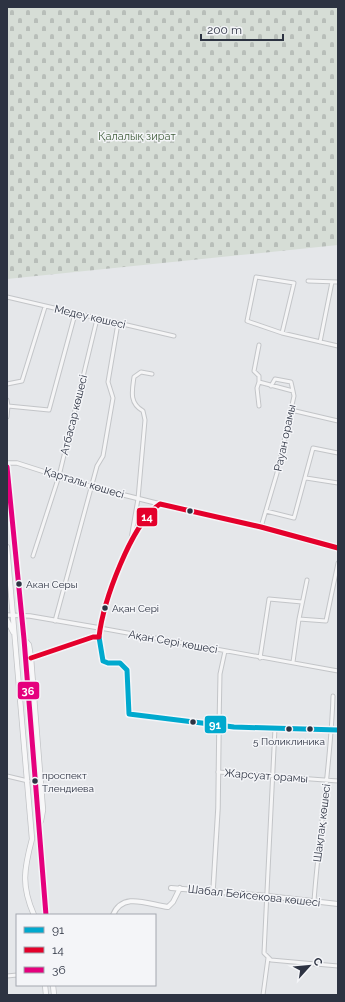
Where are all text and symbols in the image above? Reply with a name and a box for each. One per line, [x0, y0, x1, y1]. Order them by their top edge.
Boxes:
scale bar [201, 16, 283, 42]
text: 200 m [207, 23, 242, 37]
park label: Қалалық зират [98, 130, 176, 143]
street label: Медеу көшесі [53, 302, 127, 332]
street label: Атбасар көшесі [58, 374, 90, 456]
street label: Рауан орамы [272, 403, 298, 473]
street label: Қарталы көшесі [42, 465, 126, 501]
unlabelled marker [185, 506, 195, 516]
line badge: 14 [136, 507, 158, 527]
text: 14 [141, 511, 153, 524]
marker: Акан Серы [14, 579, 24, 589]
place label: Акан Серы [26, 579, 78, 590]
marker: Ақан Серi [100, 603, 110, 613]
place label: Ақан Серi [112, 603, 159, 614]
street label: Ақан Сері көшесі [127, 628, 219, 656]
line badge: 36 [17, 681, 40, 700]
text: 36 [22, 685, 35, 698]
line badge: 91 [204, 715, 227, 734]
unlabelled marker [188, 717, 198, 727]
text: 91 [209, 719, 222, 732]
marker: 5 Поликлиника [284, 724, 294, 734]
unlabelled marker [305, 724, 315, 734]
place label: 5 Поликлиника [253, 736, 325, 747]
street label: Жарсуат орамы [224, 767, 308, 785]
place label: проспект Тлендиева [42, 770, 94, 794]
marker: проспект Тлендиева [30, 776, 40, 786]
street label: Шақпақ көшесі [311, 783, 333, 863]
street label: Шабал Бейсекова көшесі [187, 883, 321, 909]
legend [16, 914, 156, 986]
text: 91 [52, 923, 64, 937]
text: 14 [52, 943, 64, 957]
north arrow [289, 946, 329, 986]
text: С [310, 955, 325, 968]
text: 36 [52, 963, 66, 977]

